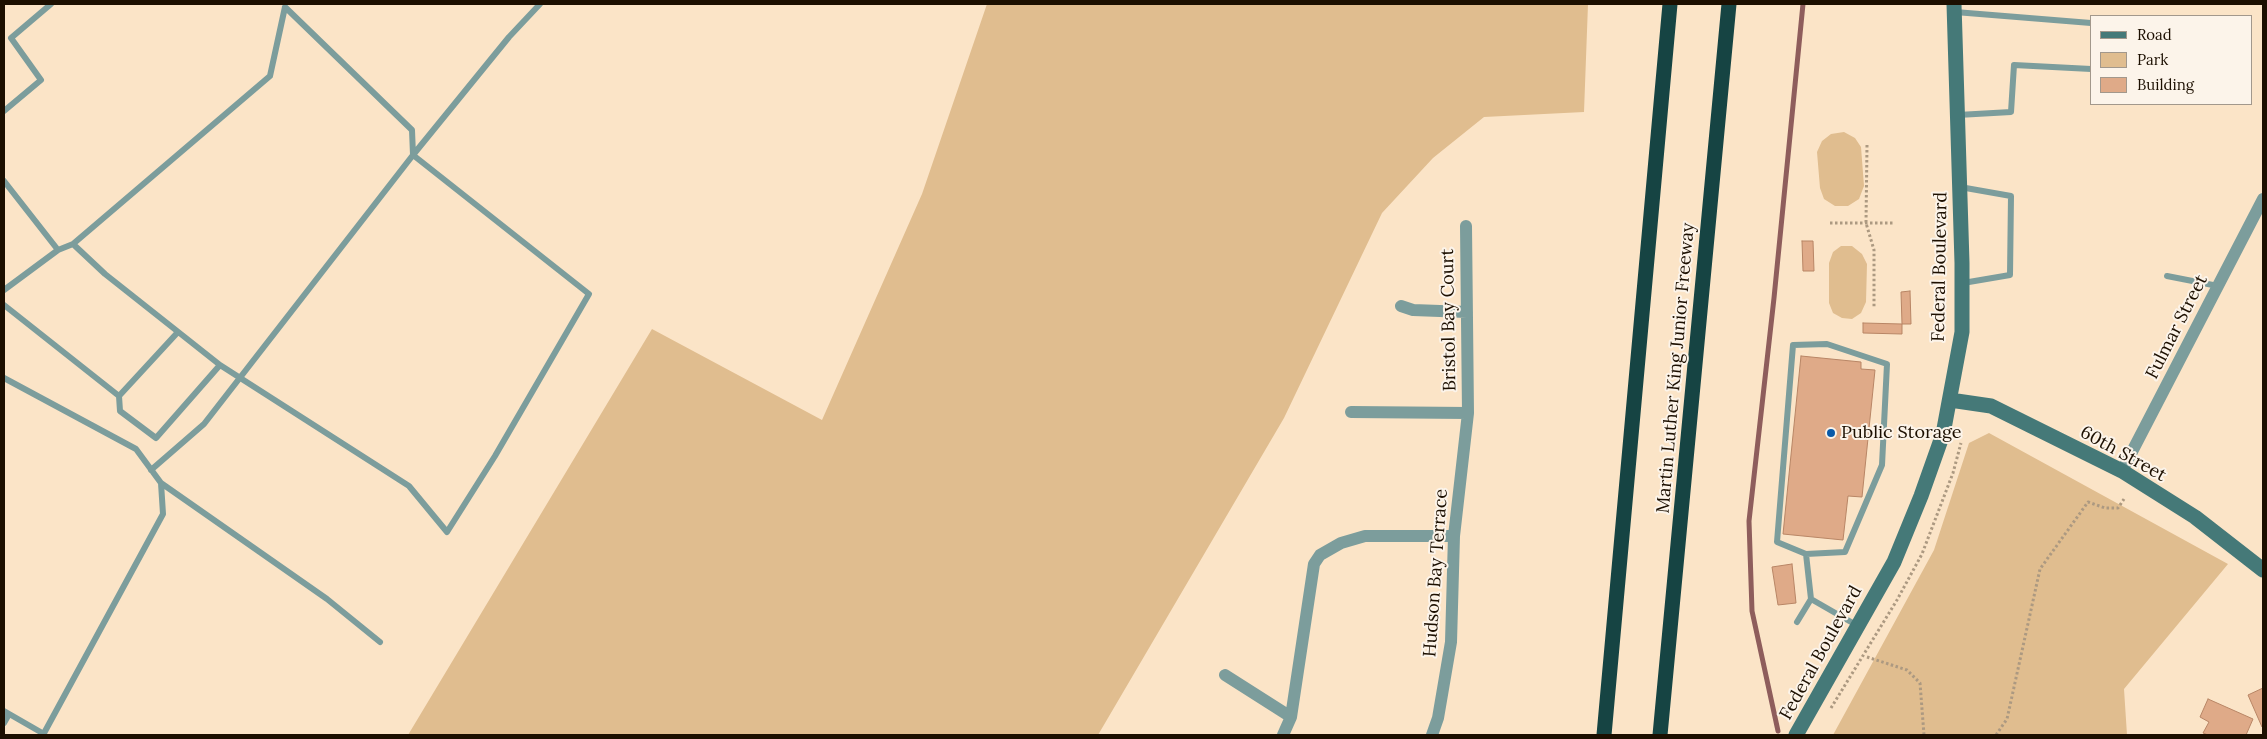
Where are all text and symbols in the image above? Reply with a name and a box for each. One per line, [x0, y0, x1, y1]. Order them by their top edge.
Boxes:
legend [2090, 15, 2252, 105]
text: Road [2137, 25, 2172, 44]
text: Park [2137, 50, 2168, 69]
text: Building [2137, 75, 2194, 94]
street label: Federal Boulevard [1928, 192, 1952, 342]
street label: Martin Luther King Junior Freeway [1653, 222, 1699, 514]
street label: Bristol Bay Court [1437, 248, 1461, 392]
street label: Fulmar Street [2141, 271, 2213, 383]
place label: Public Storage [1841, 422, 1962, 444]
street label: 60th Street [2076, 422, 2170, 486]
marker: Public Storage [1825, 427, 1837, 439]
street label: Hudson Bay Terrace [1419, 488, 1453, 658]
street label: Federal Boulevard [1775, 582, 1867, 724]

